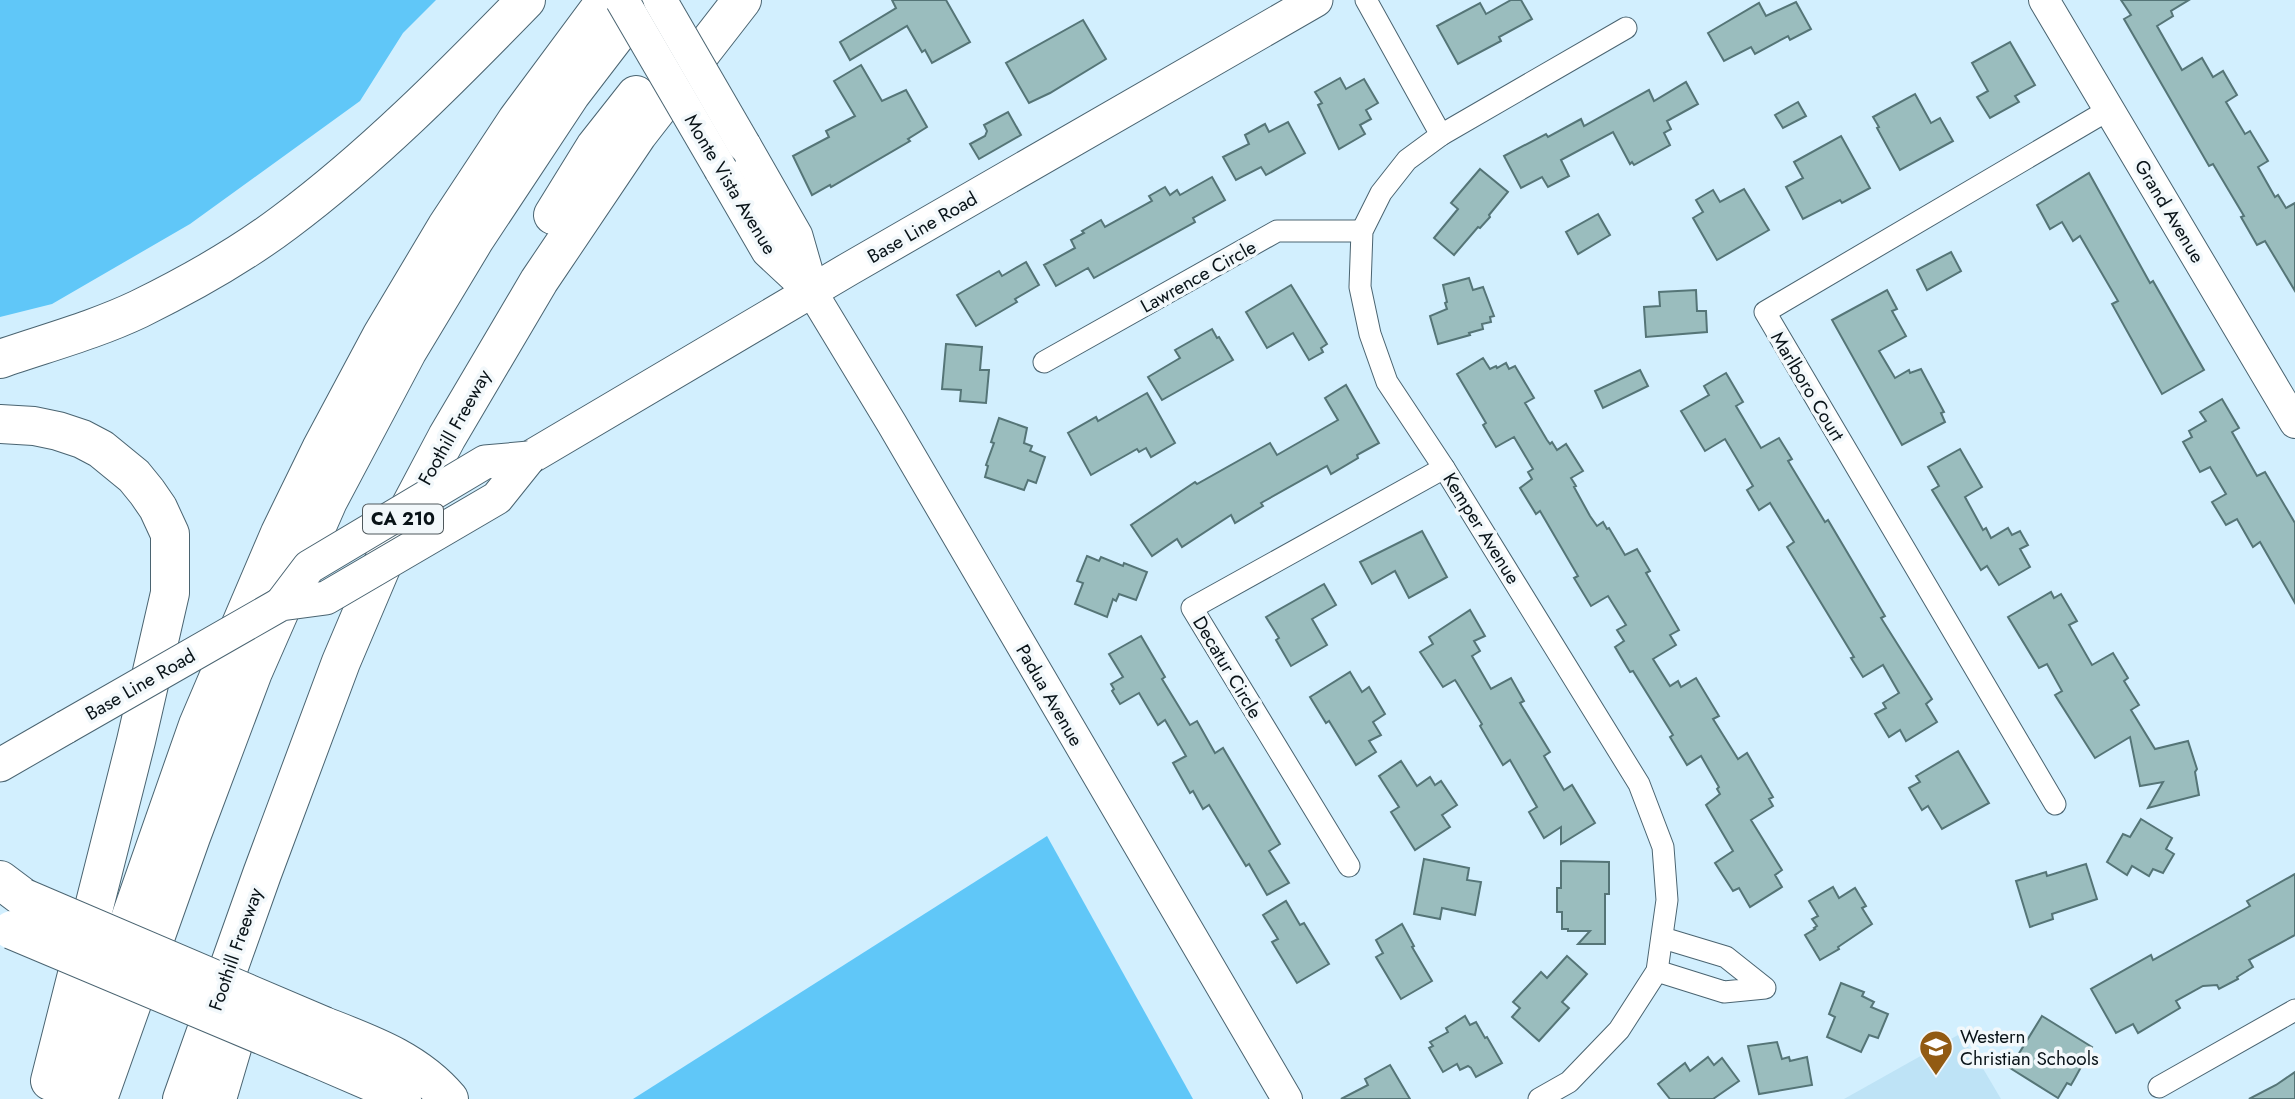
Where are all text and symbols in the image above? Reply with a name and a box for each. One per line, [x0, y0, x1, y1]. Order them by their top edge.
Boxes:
street label: Monte Vista Avenue [678, 109, 783, 260]
street label: Grand Avenue [2128, 155, 2211, 268]
street label: Base Line Road [862, 185, 982, 270]
street label: Lawrence Circle [1136, 233, 1261, 319]
street label: Marlboro Court [1764, 326, 1851, 446]
street label: Foothill Freeway [411, 364, 498, 490]
street label: Kemper Avenue [1437, 467, 1527, 589]
road number: CA 210 [363, 504, 443, 534]
street label: Decatur Circle [1186, 611, 1269, 724]
street label: Padua Avenue [1009, 639, 1090, 751]
street label: Base Line Road [80, 642, 200, 727]
street label: Foothill Freeway [202, 883, 269, 1014]
place label: Western Christian Schools [1960, 1023, 2099, 1072]
school or university icon: Western Christian Schools [1917, 1028, 1955, 1077]

